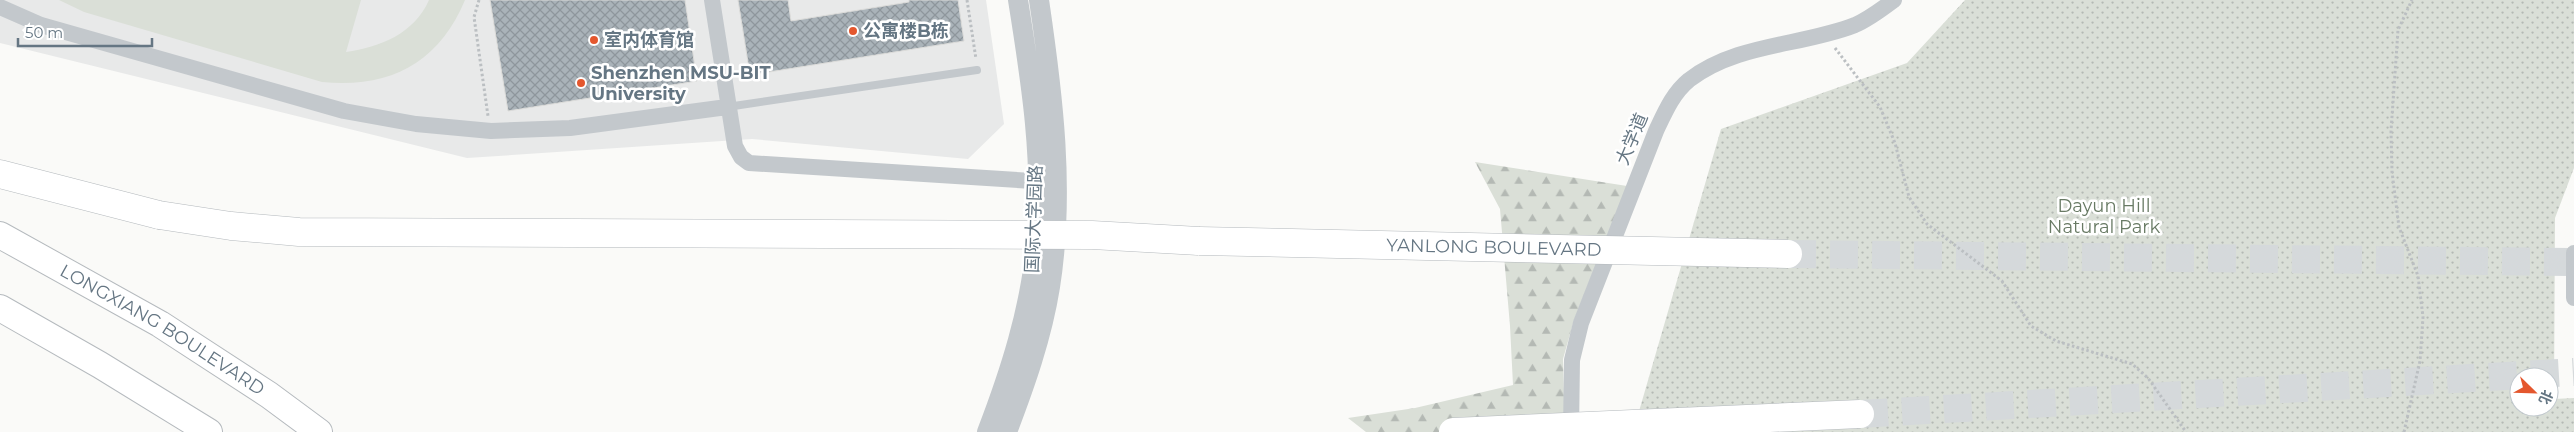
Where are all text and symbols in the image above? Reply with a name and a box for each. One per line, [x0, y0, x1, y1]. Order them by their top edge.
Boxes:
scale bar [18, 15, 151, 47]
place label: 公寓楼B栋 [863, 20, 949, 42]
text: 50 m [25, 23, 63, 42]
marker: 公寓楼B栋 [847, 25, 859, 37]
place label: 室内体育馆 [604, 29, 694, 51]
marker: 室内体育馆 [588, 34, 600, 46]
place label: Shenzhen MSU-BIT University [591, 62, 771, 105]
marker: Shenzhen MSU-BIT University [575, 77, 587, 89]
street label: 大学道 [1611, 110, 1653, 168]
street label: 国际大学园路 [1021, 165, 1047, 273]
park label: Dayun Hill Natural Park [2048, 195, 2160, 238]
street label: YANLONG BOULEVARD [1386, 234, 1602, 261]
street label: LONGXIANG BOULEVARD [56, 260, 269, 400]
north arrow [2509, 367, 2559, 417]
text: 北 [2535, 387, 2557, 407]

